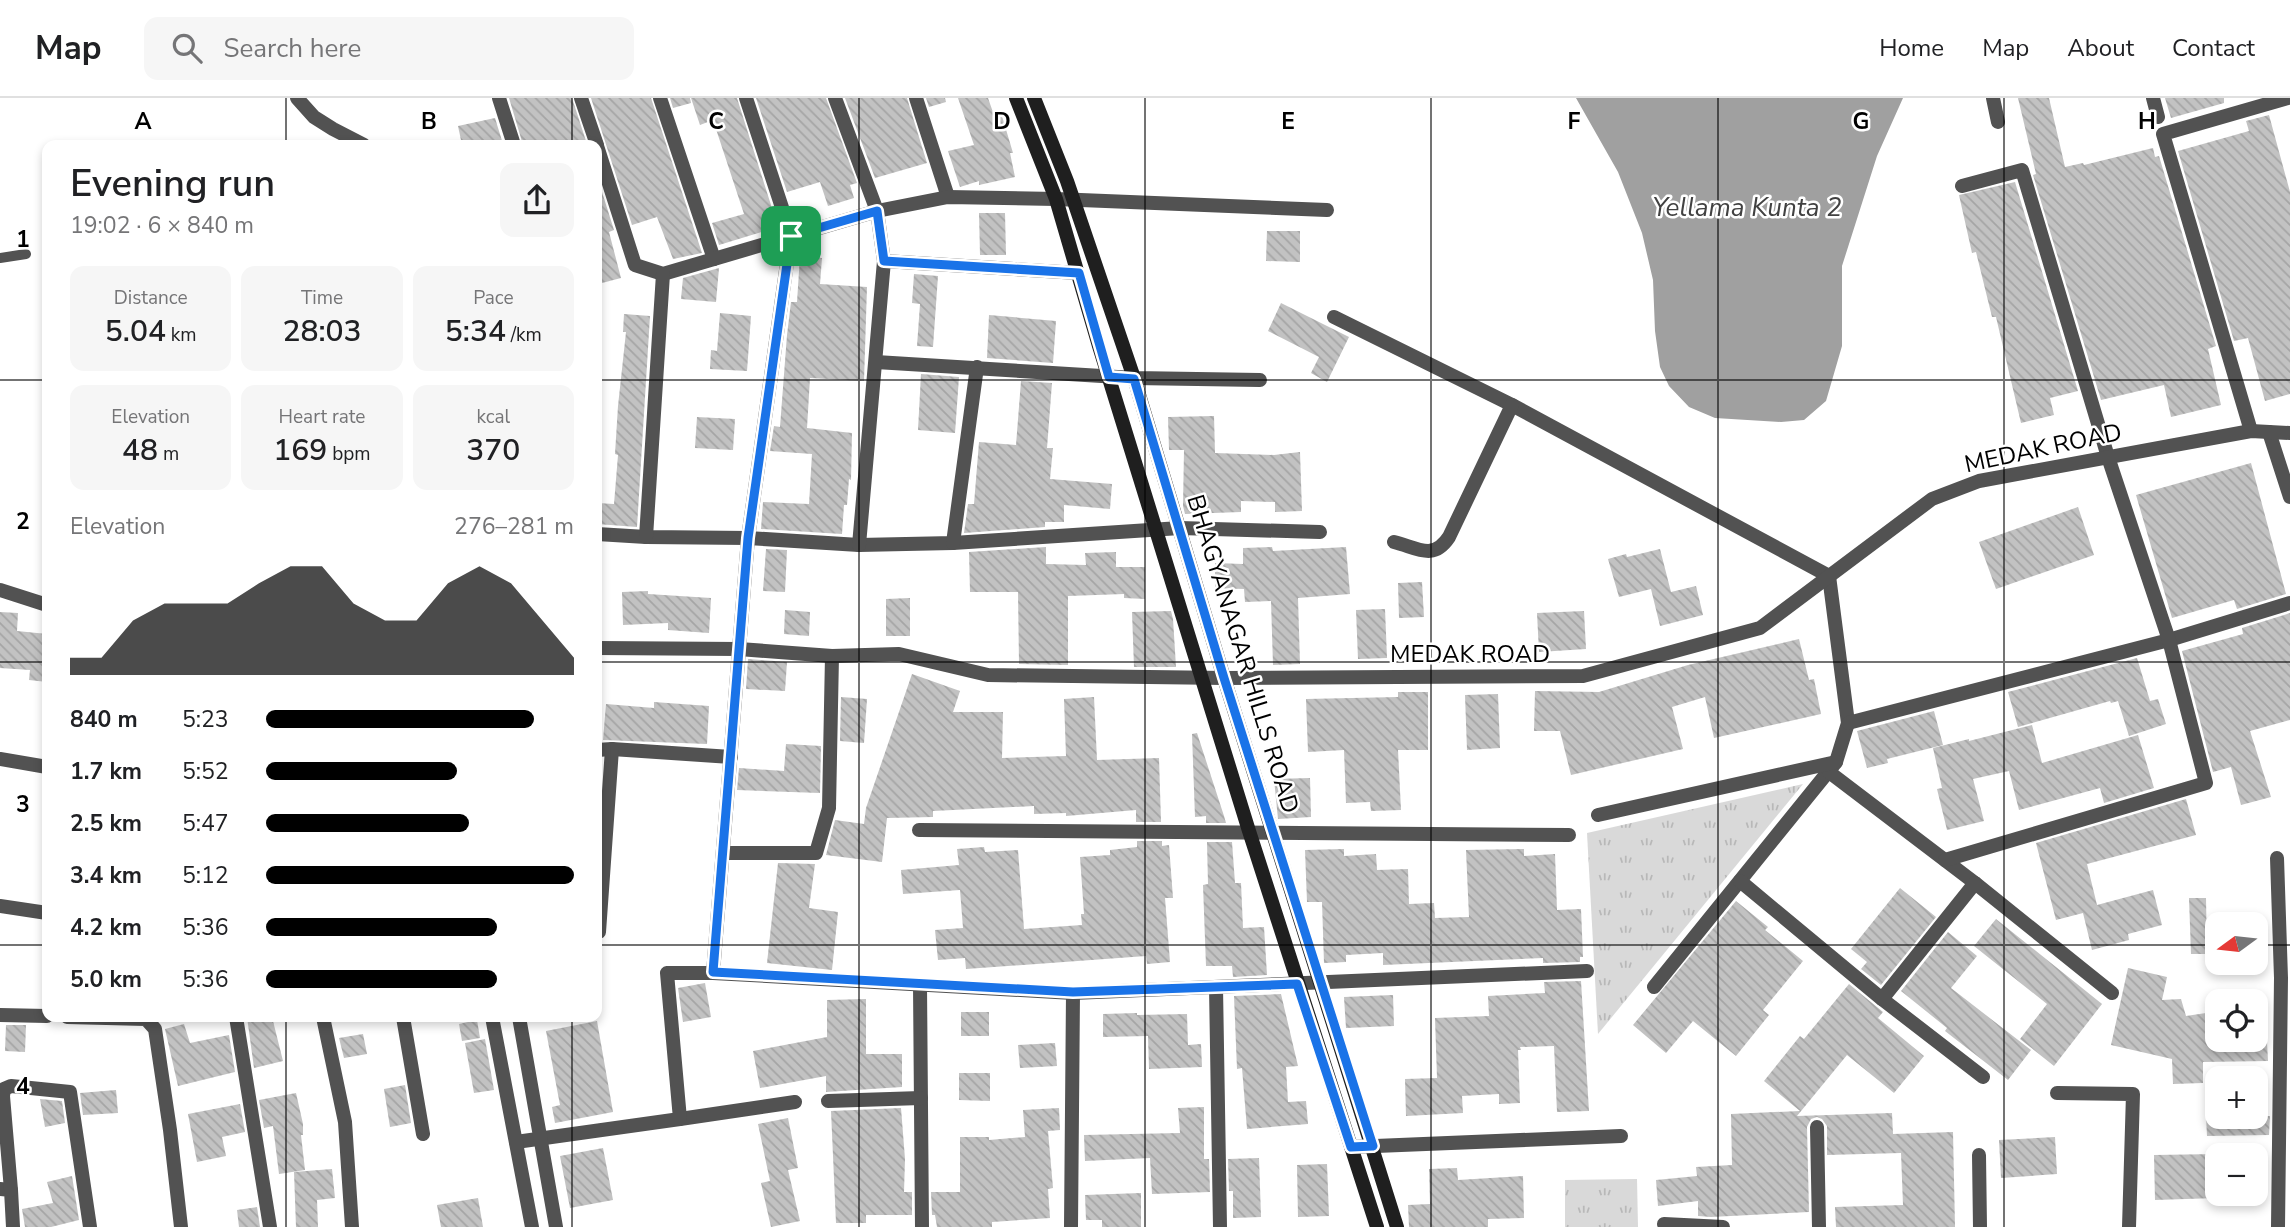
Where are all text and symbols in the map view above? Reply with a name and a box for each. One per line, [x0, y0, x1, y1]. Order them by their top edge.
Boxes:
search box [144, 17, 634, 80]
text: Map [35, 26, 102, 71]
icon: search [168, 29, 206, 67]
text: Search here [224, 31, 361, 66]
text: Home [1879, 32, 1944, 64]
text: Map [1982, 32, 2029, 64]
text: About [2067, 32, 2134, 64]
text: Contact [2172, 32, 2255, 64]
text: A [134, 106, 152, 137]
text: B [421, 106, 437, 137]
text: C [708, 106, 724, 137]
text: D [993, 106, 1011, 137]
text: E [1281, 106, 1295, 137]
text: F [1568, 106, 1581, 137]
text: G [1853, 106, 1869, 137]
text: H [2138, 106, 2156, 137]
text: Evening run [70, 158, 275, 209]
button: share [500, 163, 574, 237]
water label: Yellama Kunta 2 [1652, 190, 1842, 225]
pin [761, 206, 821, 266]
text: 19:02 · 6 × 840 m [70, 210, 254, 241]
icon: arrive [772, 217, 810, 255]
text: 1 [16, 224, 30, 255]
text: Distance [114, 285, 188, 311]
text: Time [301, 285, 343, 311]
text: Pace [473, 285, 514, 311]
text: 5.04 [105, 311, 166, 352]
text: 28:03 [282, 311, 362, 352]
text: 5:34 [445, 311, 506, 352]
text: km [166, 322, 197, 348]
text: /km [506, 322, 542, 348]
text: Elevation [111, 404, 190, 430]
text: Heart rate [279, 404, 365, 430]
text: kcal [476, 404, 510, 430]
street label: MEDAK ROAD [1961, 416, 2125, 480]
text: 48 [122, 430, 158, 471]
text: 169 [273, 430, 327, 471]
text: 370 [466, 430, 520, 471]
text: m [158, 441, 179, 467]
text: bpm [327, 441, 371, 467]
street label: BHAGYANAGAR HILLS ROAD [1179, 491, 1307, 817]
text: 2 [16, 506, 30, 537]
text: Elevation [70, 511, 165, 542]
text: 276–281 m [454, 511, 574, 542]
street label: MEDAK ROAD [1390, 638, 1550, 670]
text: 840 m [70, 704, 138, 735]
text: 5:23 [182, 704, 229, 735]
text: 1.7 km [70, 756, 142, 787]
text: 5:52 [182, 756, 229, 787]
text: 3 [16, 789, 30, 820]
text: 2.5 km [70, 808, 142, 839]
text: 5:47 [182, 808, 229, 839]
text: 3.4 km [70, 860, 142, 891]
text: 5:12 [182, 860, 229, 891]
text: 4.2 km [70, 912, 142, 943]
text: 5:36 [182, 912, 229, 943]
north arrow [2205, 912, 2268, 975]
map controls [2205, 912, 2268, 1206]
text: 5.0 km [70, 964, 142, 995]
text: 5:36 [182, 964, 229, 995]
button: locate [2205, 989, 2268, 1052]
button: + [2205, 1066, 2268, 1129]
text: 4 [16, 1071, 30, 1102]
button: − [2205, 1143, 2268, 1206]

